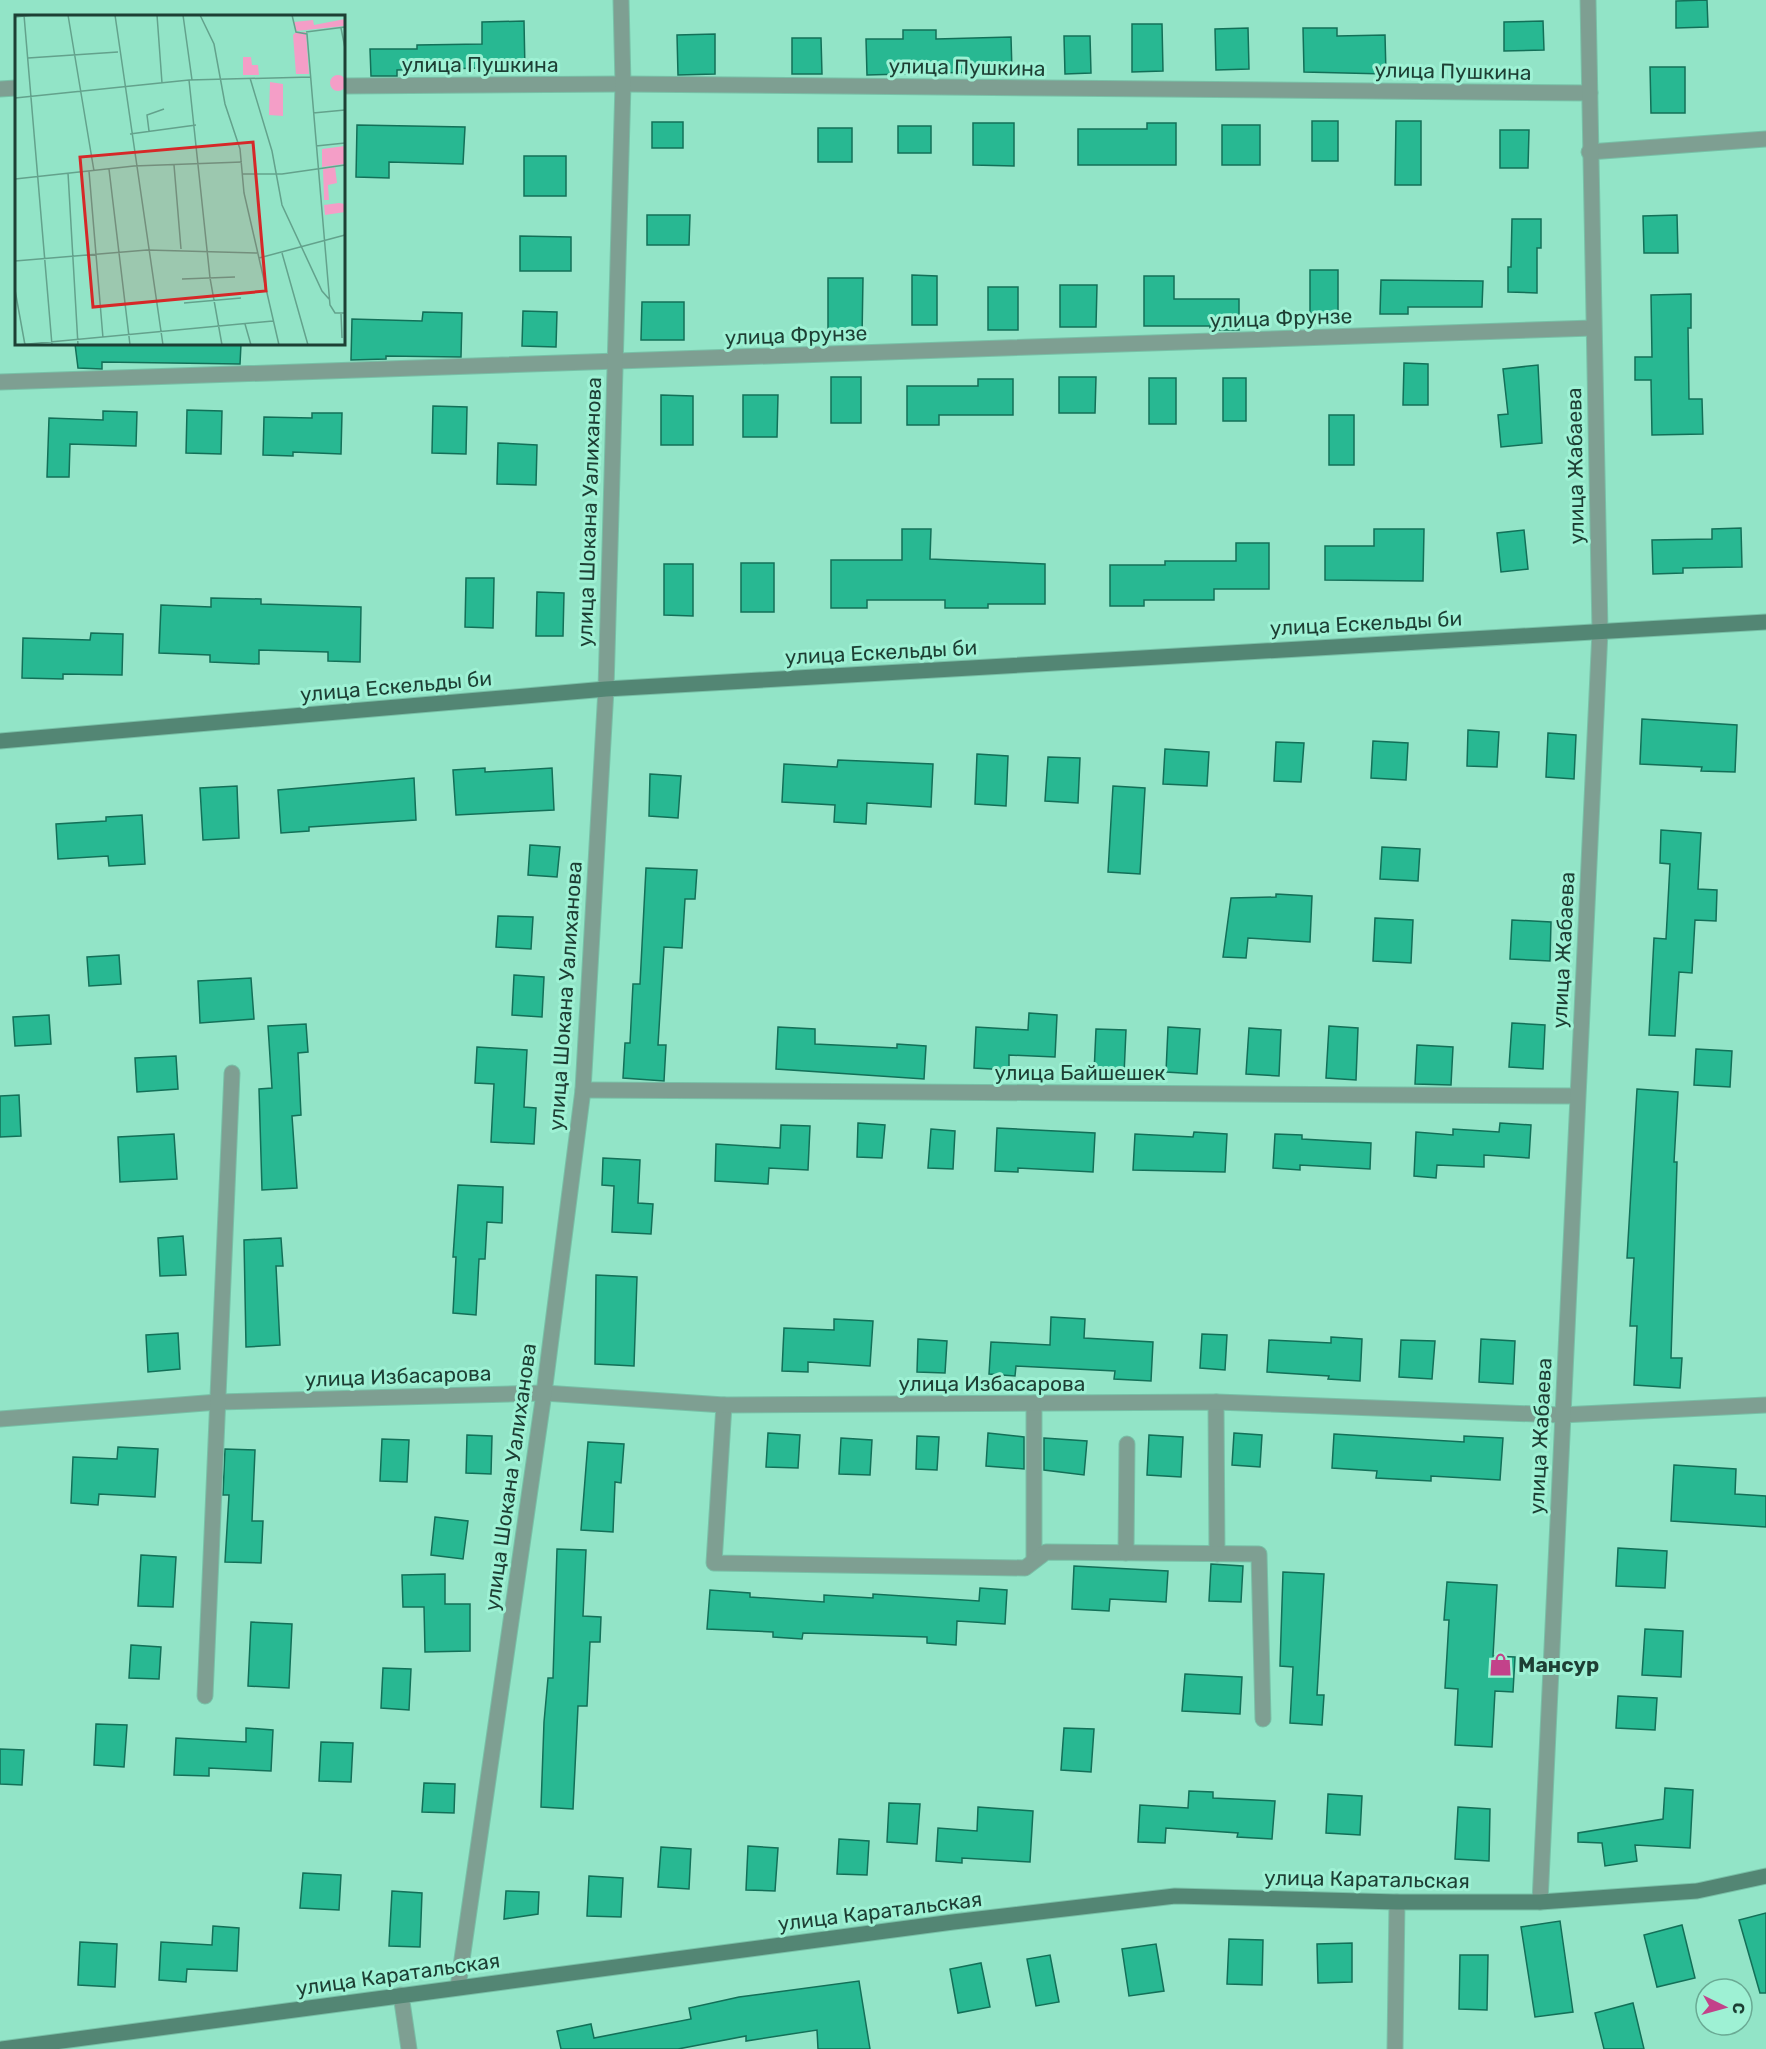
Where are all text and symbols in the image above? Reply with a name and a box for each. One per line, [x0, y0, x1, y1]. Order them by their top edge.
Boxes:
inset map [15, 15, 345, 345]
street label: улица Пушкина [402, 52, 559, 77]
street label: улица Пушкина [888, 53, 1046, 81]
street label: улица Пушкина [1374, 57, 1532, 85]
street label: улица Фрунзе [1209, 303, 1353, 333]
street label: улица Фрунзе [724, 320, 868, 350]
street label: улица Шокана Уалиханова [572, 377, 606, 647]
street label: улица Жабаева [1561, 387, 1589, 545]
street label: улица Ескельды би [1269, 605, 1463, 641]
street label: улица Ескельды би [784, 634, 978, 670]
street label: улица Ескельды би [299, 665, 493, 707]
street label: улица Шокана Уалиханова [543, 860, 587, 1132]
street label: улица Жабаева [1546, 871, 1580, 1029]
street label: улица Байшешек [994, 1060, 1166, 1085]
street label: улица Шокана Уалиханова [479, 1341, 541, 1613]
street label: улица Жабаева [1523, 1357, 1557, 1515]
street label: улица Избасарова [304, 1360, 492, 1392]
street label: улица Избасарова [899, 1371, 1085, 1396]
shop icon: Мансур [1487, 1651, 1513, 1677]
place label: Мансур [1518, 1652, 1599, 1677]
street label: улица Каратальская [1264, 1865, 1470, 1893]
street label: улица Каратальская [776, 1886, 984, 1936]
street label: улица Каратальская [294, 1947, 502, 2001]
north arrow [1694, 1977, 1754, 2037]
text: С [1728, 2002, 1748, 2015]

